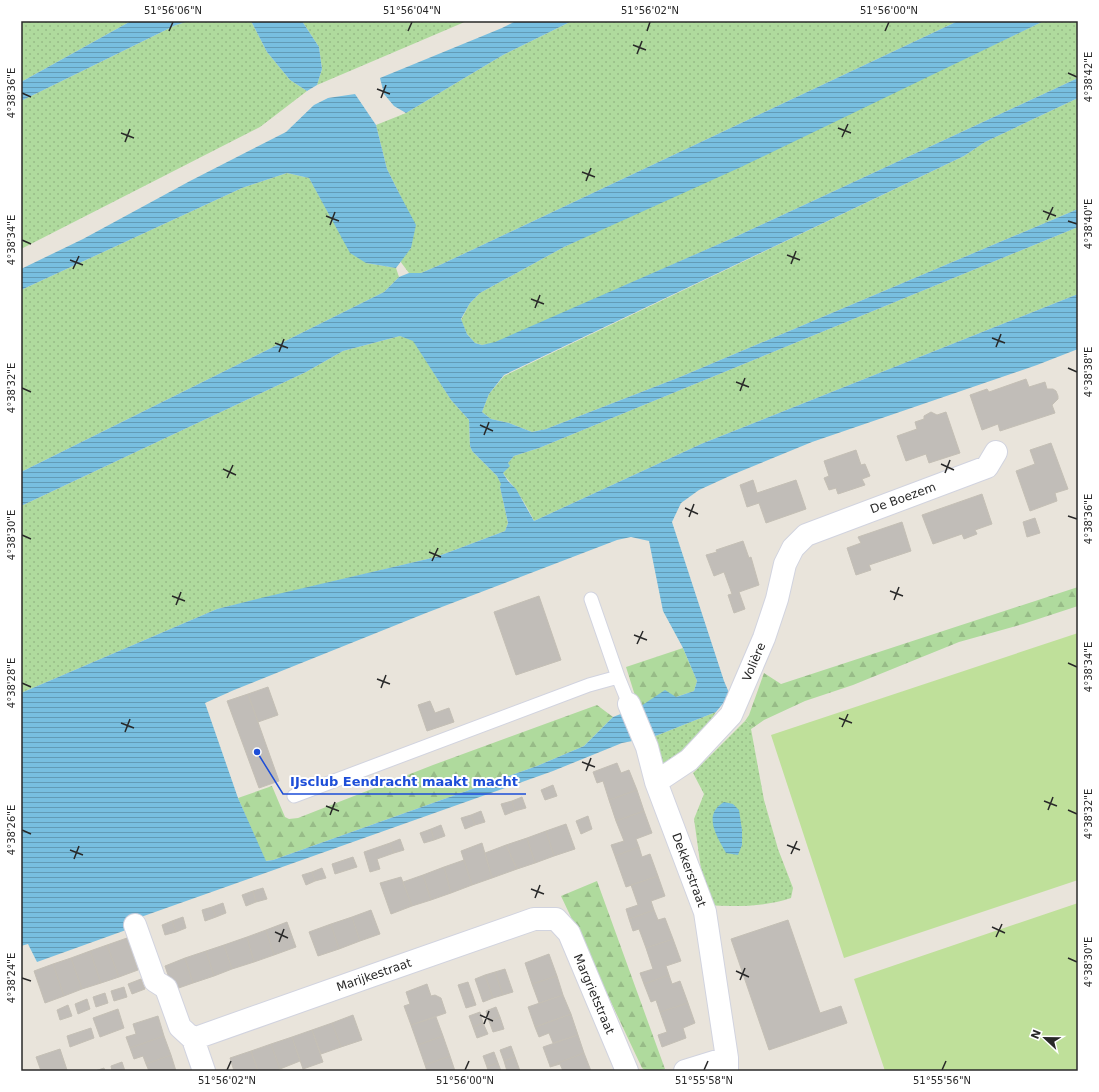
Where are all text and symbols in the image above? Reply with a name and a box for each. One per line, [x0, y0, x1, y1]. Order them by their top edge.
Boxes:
text: 51°56'06"N [144, 5, 202, 16]
text: 51°56'04"N [383, 5, 441, 16]
text: 51°56'02"N [621, 5, 679, 16]
text: 51°56'00"N [860, 5, 918, 16]
text: 4°38'42"E [1083, 52, 1094, 102]
text: 4°38'36"E [6, 68, 17, 118]
text: 4°38'40"E [1083, 199, 1094, 249]
text: 4°38'34"E [6, 215, 17, 265]
text: 4°38'38"E [1083, 347, 1094, 397]
text: 4°38'32"E [6, 363, 17, 413]
street label: De Boezem [868, 480, 938, 516]
text: 4°38'36"E [1083, 494, 1094, 544]
text: 4°38'30"E [6, 510, 17, 560]
street label: Volière [740, 641, 768, 683]
text: 4°38'34"E [1083, 642, 1094, 692]
text: 4°38'28"E [6, 658, 17, 708]
callout: IJsclub Eendracht maakt macht [283, 769, 526, 794]
text: IJsclub Eendracht maakt macht [290, 774, 518, 789]
text: 4°38'32"E [1083, 789, 1094, 839]
text: 4°38'26"E [6, 805, 17, 855]
street label: Dekkerstraat [669, 831, 709, 909]
text: 4°38'30"E [1083, 937, 1094, 987]
street label: Margrietstraat [571, 952, 617, 1036]
text: 4°38'24"E [6, 953, 17, 1003]
street label: Marijkestraat [335, 956, 414, 994]
north arrow [1025, 1018, 1065, 1058]
text: N [1028, 1028, 1044, 1041]
text: 51°56'02"N [198, 1075, 256, 1086]
text: 51°56'00"N [436, 1075, 494, 1086]
text: 51°55'58"N [675, 1075, 733, 1086]
text: 51°55'56"N [913, 1075, 971, 1086]

